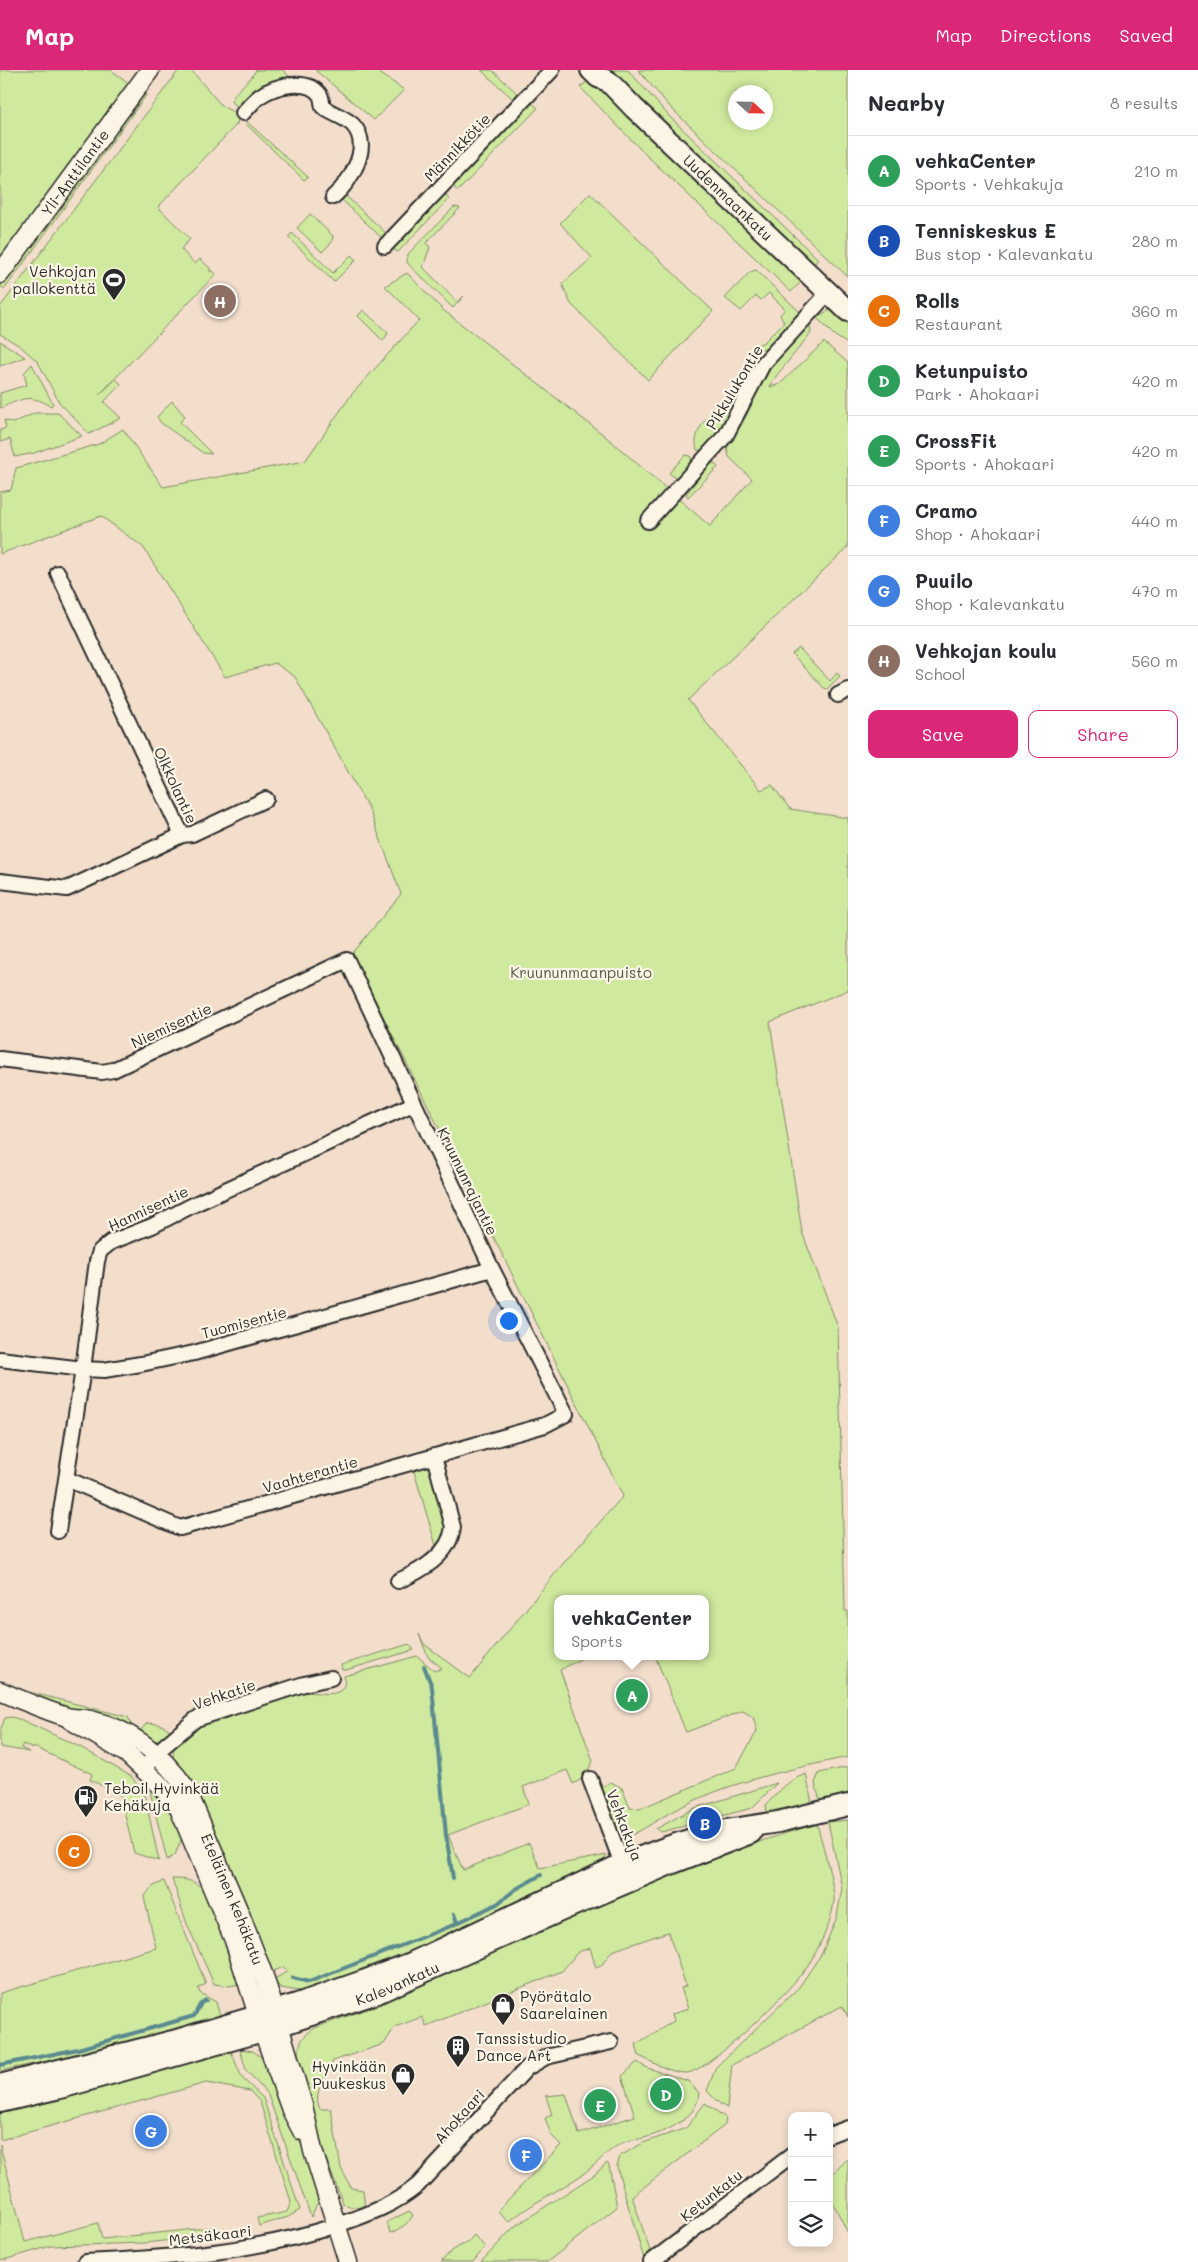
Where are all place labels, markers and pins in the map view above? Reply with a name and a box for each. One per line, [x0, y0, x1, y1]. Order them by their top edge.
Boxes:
place label: Vehkojan pallokenttä [13, 261, 96, 298]
sports icon: Vehkojan pallokenttä [101, 267, 127, 301]
pin: H [204, 282, 236, 320]
pin: A [616, 1676, 648, 1714]
place label: Teboil Hyvinkää Kehäkuja [104, 1778, 219, 1815]
fuel station icon: Teboil Hyvinkää Kehäkuja [73, 1784, 99, 1818]
pin: B [689, 1804, 721, 1842]
pin: C [58, 1832, 90, 1870]
place label: Pyörätalo Saarelainen [520, 1986, 608, 2023]
shop icon: Pyörätalo Saarelainen [490, 1992, 516, 2026]
place label: Tanssistudio Dance Art [476, 2028, 566, 2065]
building icon: Tanssistudio Dance Art [445, 2034, 471, 2068]
place label: Hyvinkään Puukeskus [312, 2056, 386, 2093]
shop icon: Hyvinkään Puukeskus [390, 2062, 416, 2096]
pin: D [650, 2075, 682, 2113]
pin: E [584, 2086, 616, 2124]
pin: G [135, 2112, 167, 2150]
pin: F [510, 2136, 542, 2174]

